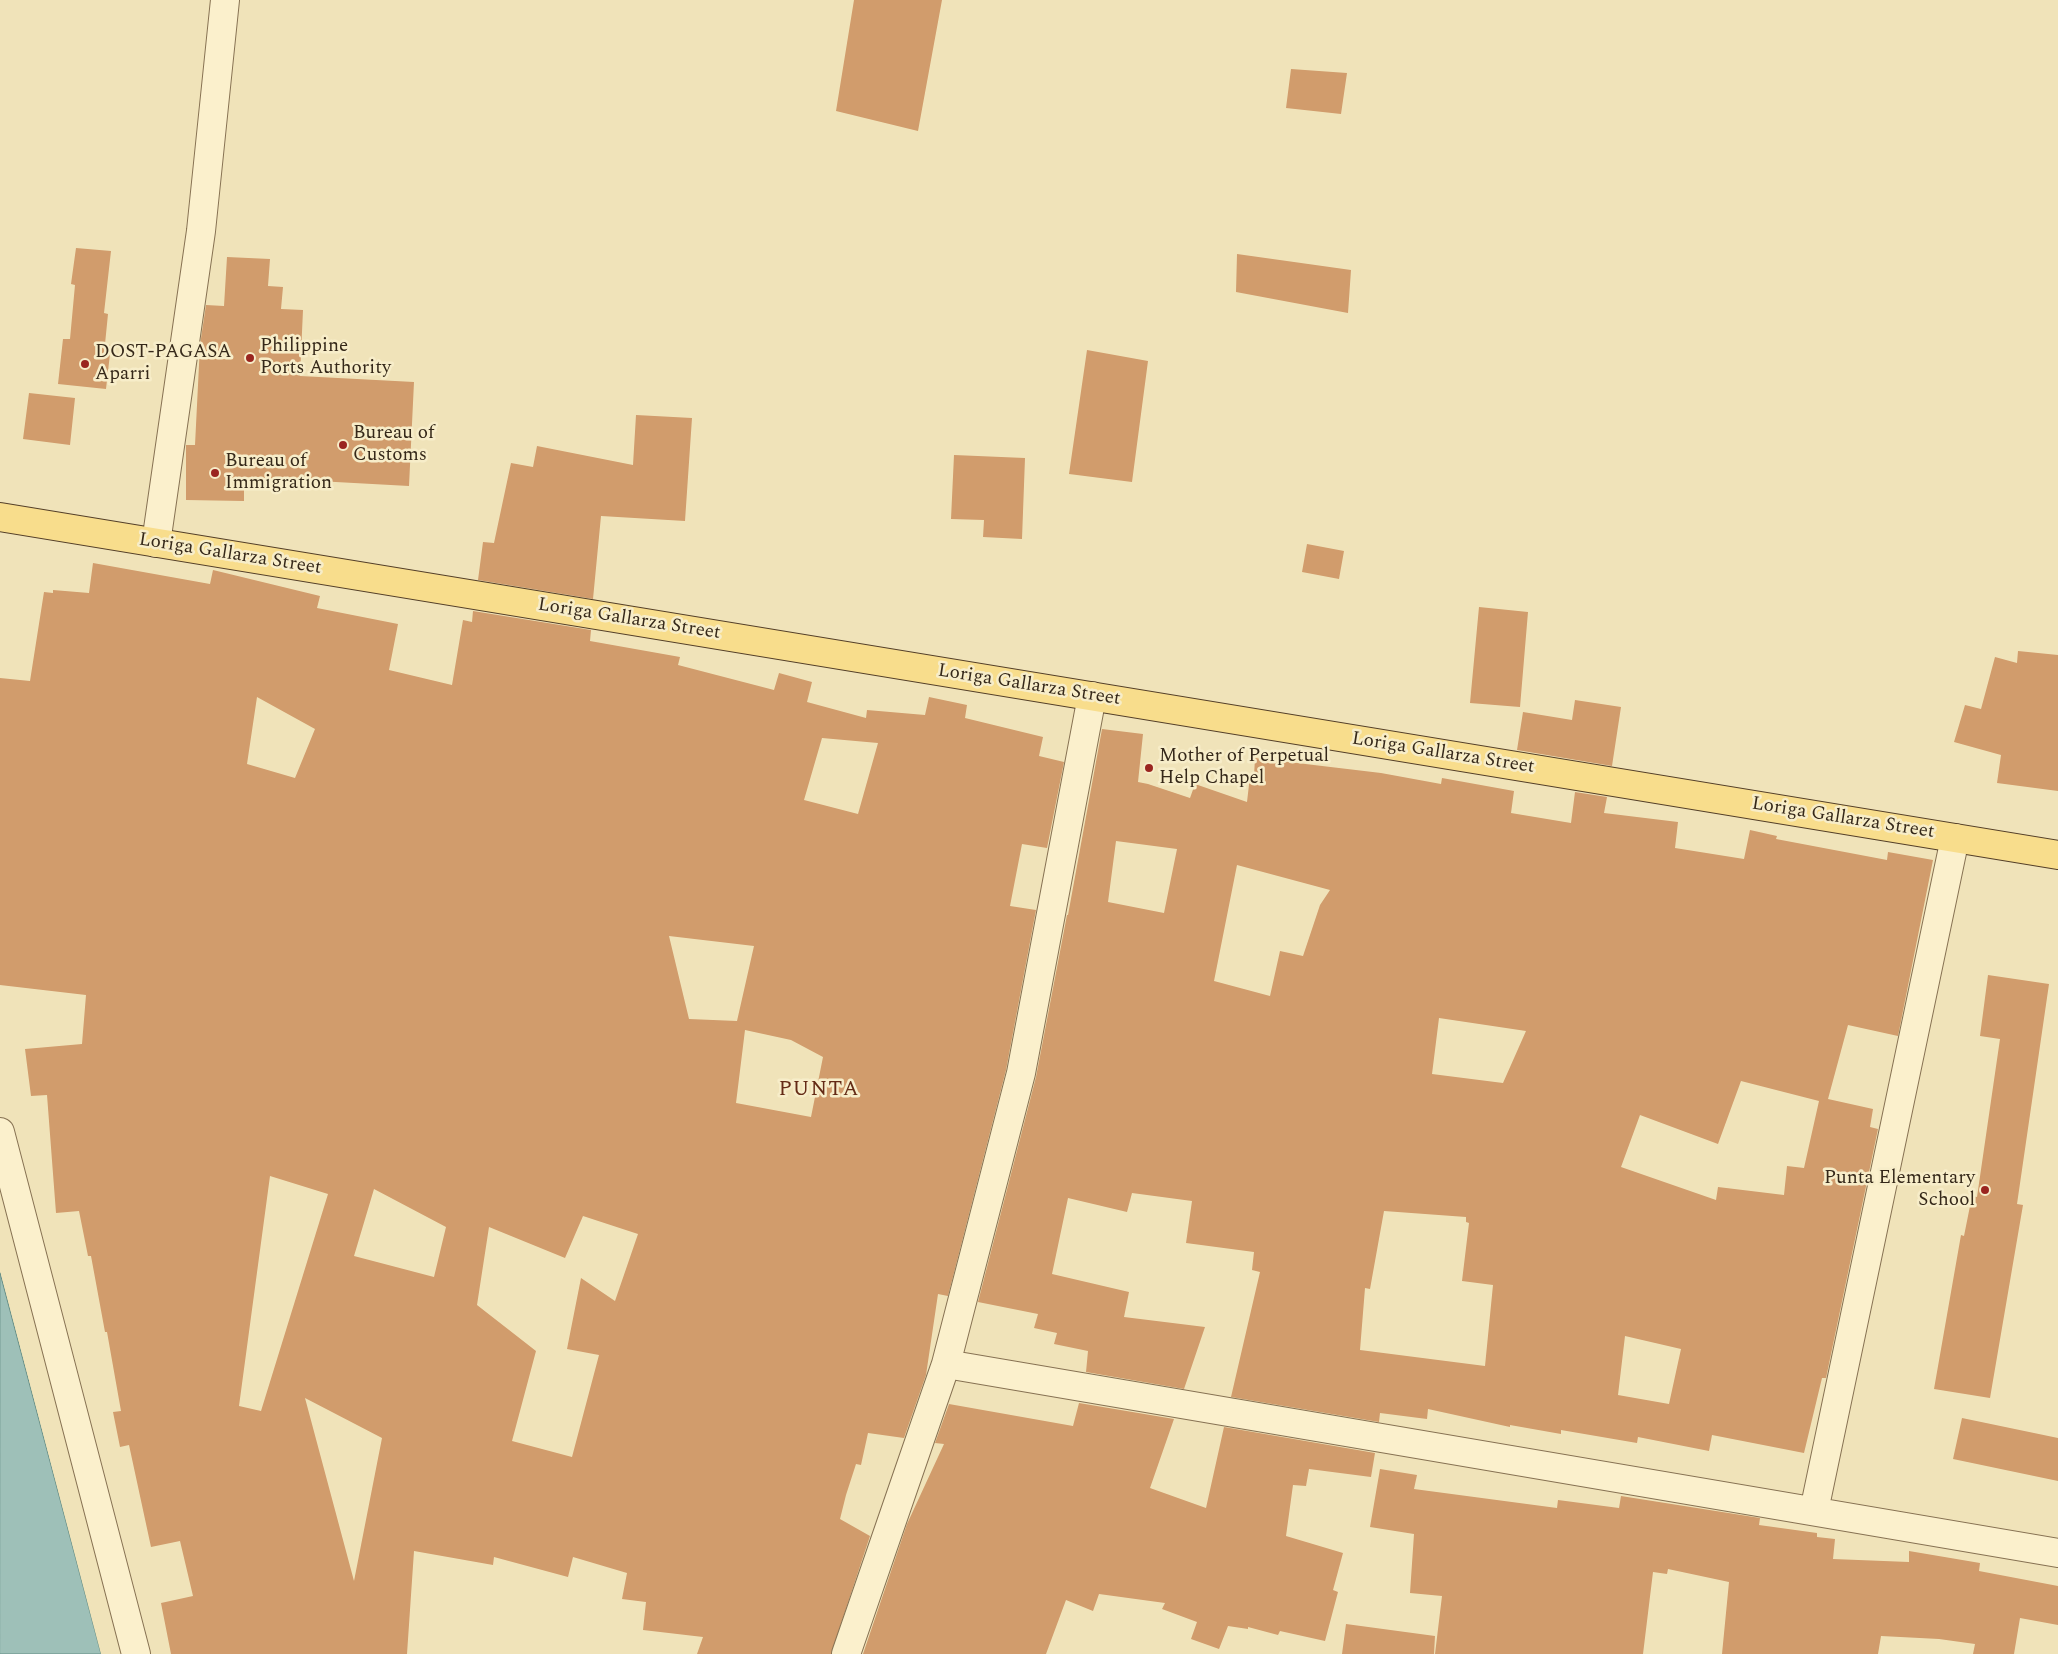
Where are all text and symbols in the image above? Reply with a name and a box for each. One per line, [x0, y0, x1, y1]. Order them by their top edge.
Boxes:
place label: Philippine Ports Authority [260, 336, 391, 380]
place label: DOST-PAGASA Aparri [95, 342, 231, 386]
marker: Philippine Ports Authority [244, 352, 256, 364]
marker: DOST-PAGASA Aparri [79, 358, 91, 370]
place label: Bureau of Customs [353, 423, 434, 467]
marker: Bureau of Customs [337, 439, 349, 451]
place label: Bureau of Immigration [225, 451, 332, 495]
marker: Bureau of Immigration [209, 467, 221, 479]
street label: Loriga Gallarza Street [137, 529, 323, 581]
street label: Loriga Gallarza Street [536, 594, 722, 646]
street label: Loriga Gallarza Street [936, 660, 1122, 712]
street label: Loriga Gallarza Street [1350, 728, 1536, 780]
place label: Mother of Perpetual Help Chapel [1159, 746, 1329, 790]
marker: Mother of Perpetual Help Chapel [1143, 762, 1155, 774]
street label: Loriga Gallarza Street [1750, 793, 1936, 845]
district label: PUNTA [778, 1078, 860, 1104]
place label: Punta Elementary School [1824, 1168, 1975, 1212]
marker: Punta Elementary School [1979, 1184, 1991, 1196]

